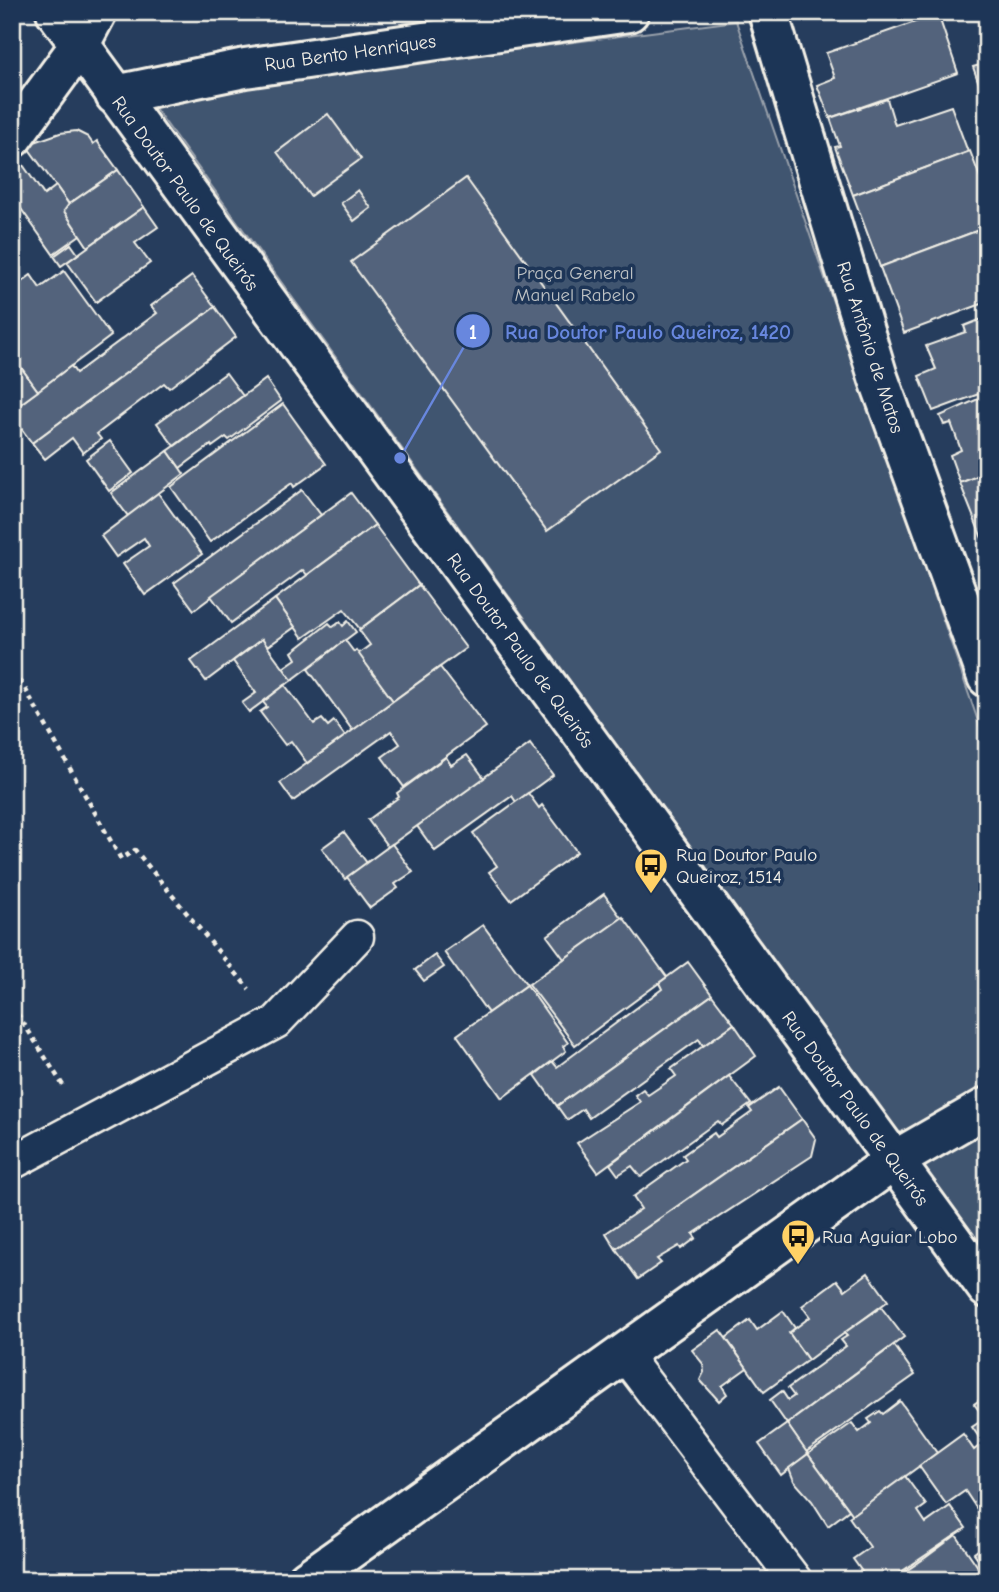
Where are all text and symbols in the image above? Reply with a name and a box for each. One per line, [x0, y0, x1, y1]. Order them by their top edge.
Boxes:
street label: Rua Bento Henriques [263, 30, 437, 76]
street label: Rua Doutor Paulo de Queirós [107, 92, 263, 295]
street label: Rua Antônio de Matos [832, 259, 908, 436]
park label: Praça General Manuel Rabelo [515, 262, 635, 306]
callout: Rua Doutor Paulo Queiroz, 1420 [456, 310, 805, 352]
text: 1 [469, 320, 477, 344]
text: Rua Doutor Paulo Queiroz, 1420 [505, 320, 791, 344]
street label: Rua Doutor Paulo de Queirós [442, 549, 598, 752]
place label: Rua Doutor Paulo Queiroz, 1514 [676, 844, 817, 888]
bus stop icon: Rua Doutor Paulo Queiroz, 1514 [632, 846, 670, 895]
street label: Rua Doutor Paulo de Queirós [777, 1007, 933, 1210]
bus stop icon: Rua Aguiar Lobo [779, 1217, 817, 1266]
place label: Rua Aguiar Lobo [822, 1226, 957, 1248]

